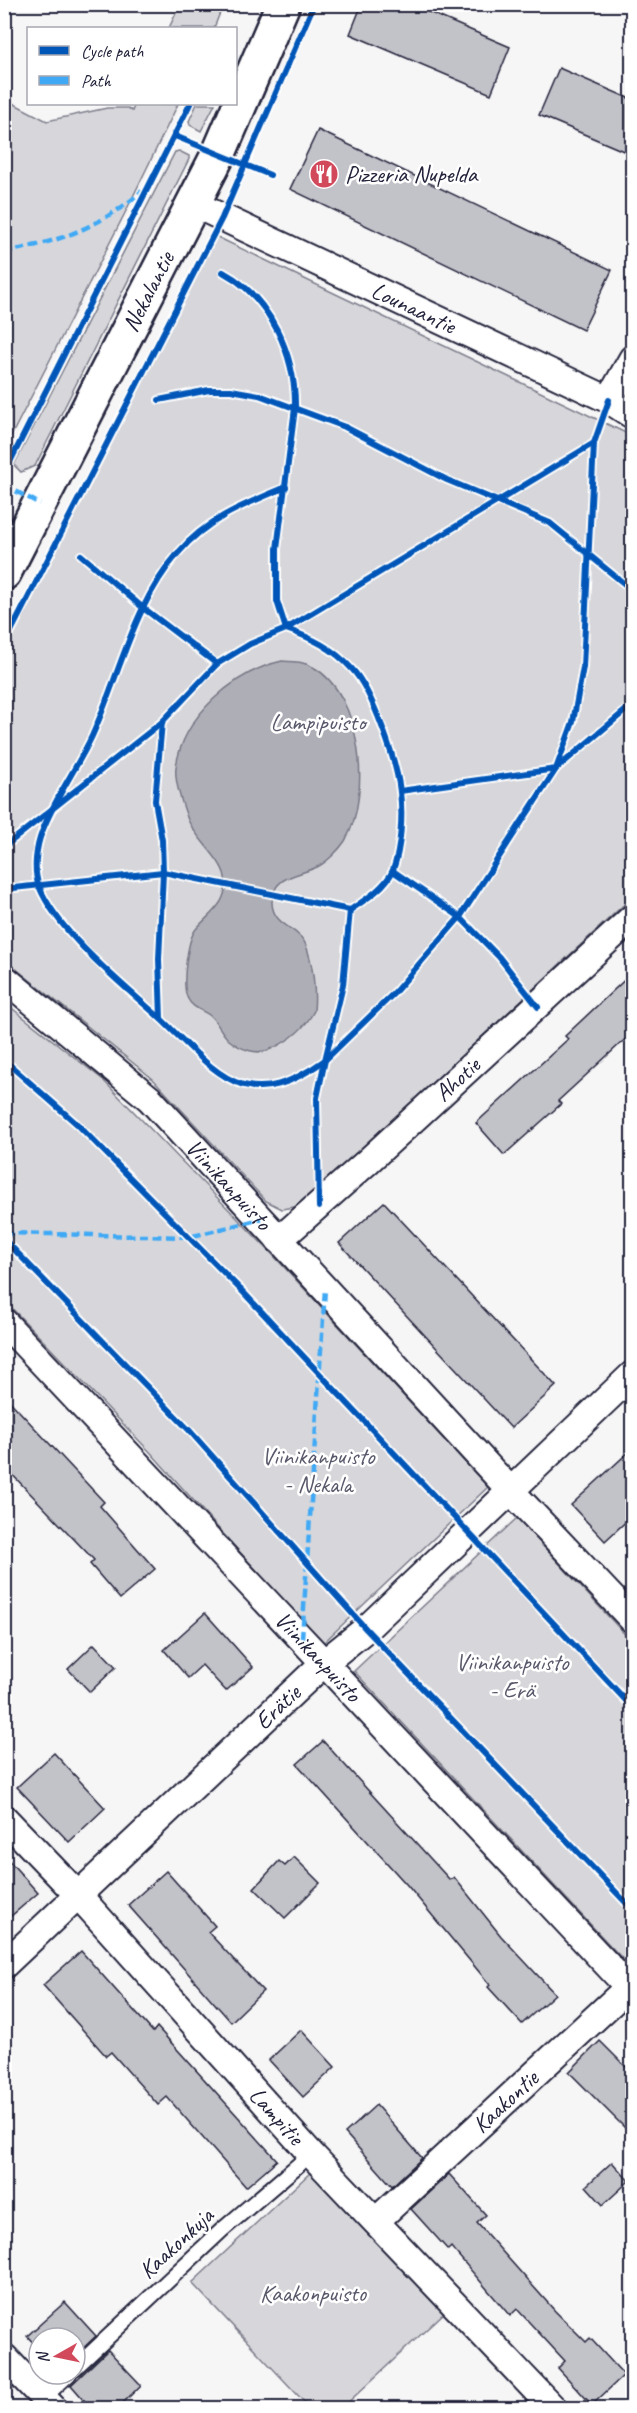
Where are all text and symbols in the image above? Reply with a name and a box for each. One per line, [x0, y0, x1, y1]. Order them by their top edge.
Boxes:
legend [27, 27, 237, 105]
text: Cycle path [81, 40, 144, 62]
text: Path [81, 70, 111, 92]
restaurant icon: Pizzeria Nupelda [308, 158, 340, 190]
place label: Pizzeria Nupelda [345, 159, 479, 189]
street label: Nekalantie [115, 245, 182, 337]
street label: Lounaantie [367, 275, 463, 341]
park label: Lampipuisto [271, 707, 368, 737]
street label: Ahotie [428, 1049, 488, 1108]
street label: Viinikanpuisto [179, 1133, 279, 1238]
park label: Viinikanpuisto - Nekala [261, 1441, 376, 1499]
street label: Viinikanpuisto [268, 1605, 369, 1709]
park label: Viinikanpuisto - Erä [455, 1647, 570, 1705]
street label: Erätie [248, 1677, 308, 1736]
street label: Kaakontie [466, 2062, 546, 2139]
street label: Lampitie [243, 2081, 312, 2153]
street label: Kaakonkuja [132, 2200, 221, 2285]
park label: Kaakonpuisto [260, 2278, 368, 2308]
north arrow [27, 2326, 87, 2386]
text: N [32, 2349, 54, 2365]

